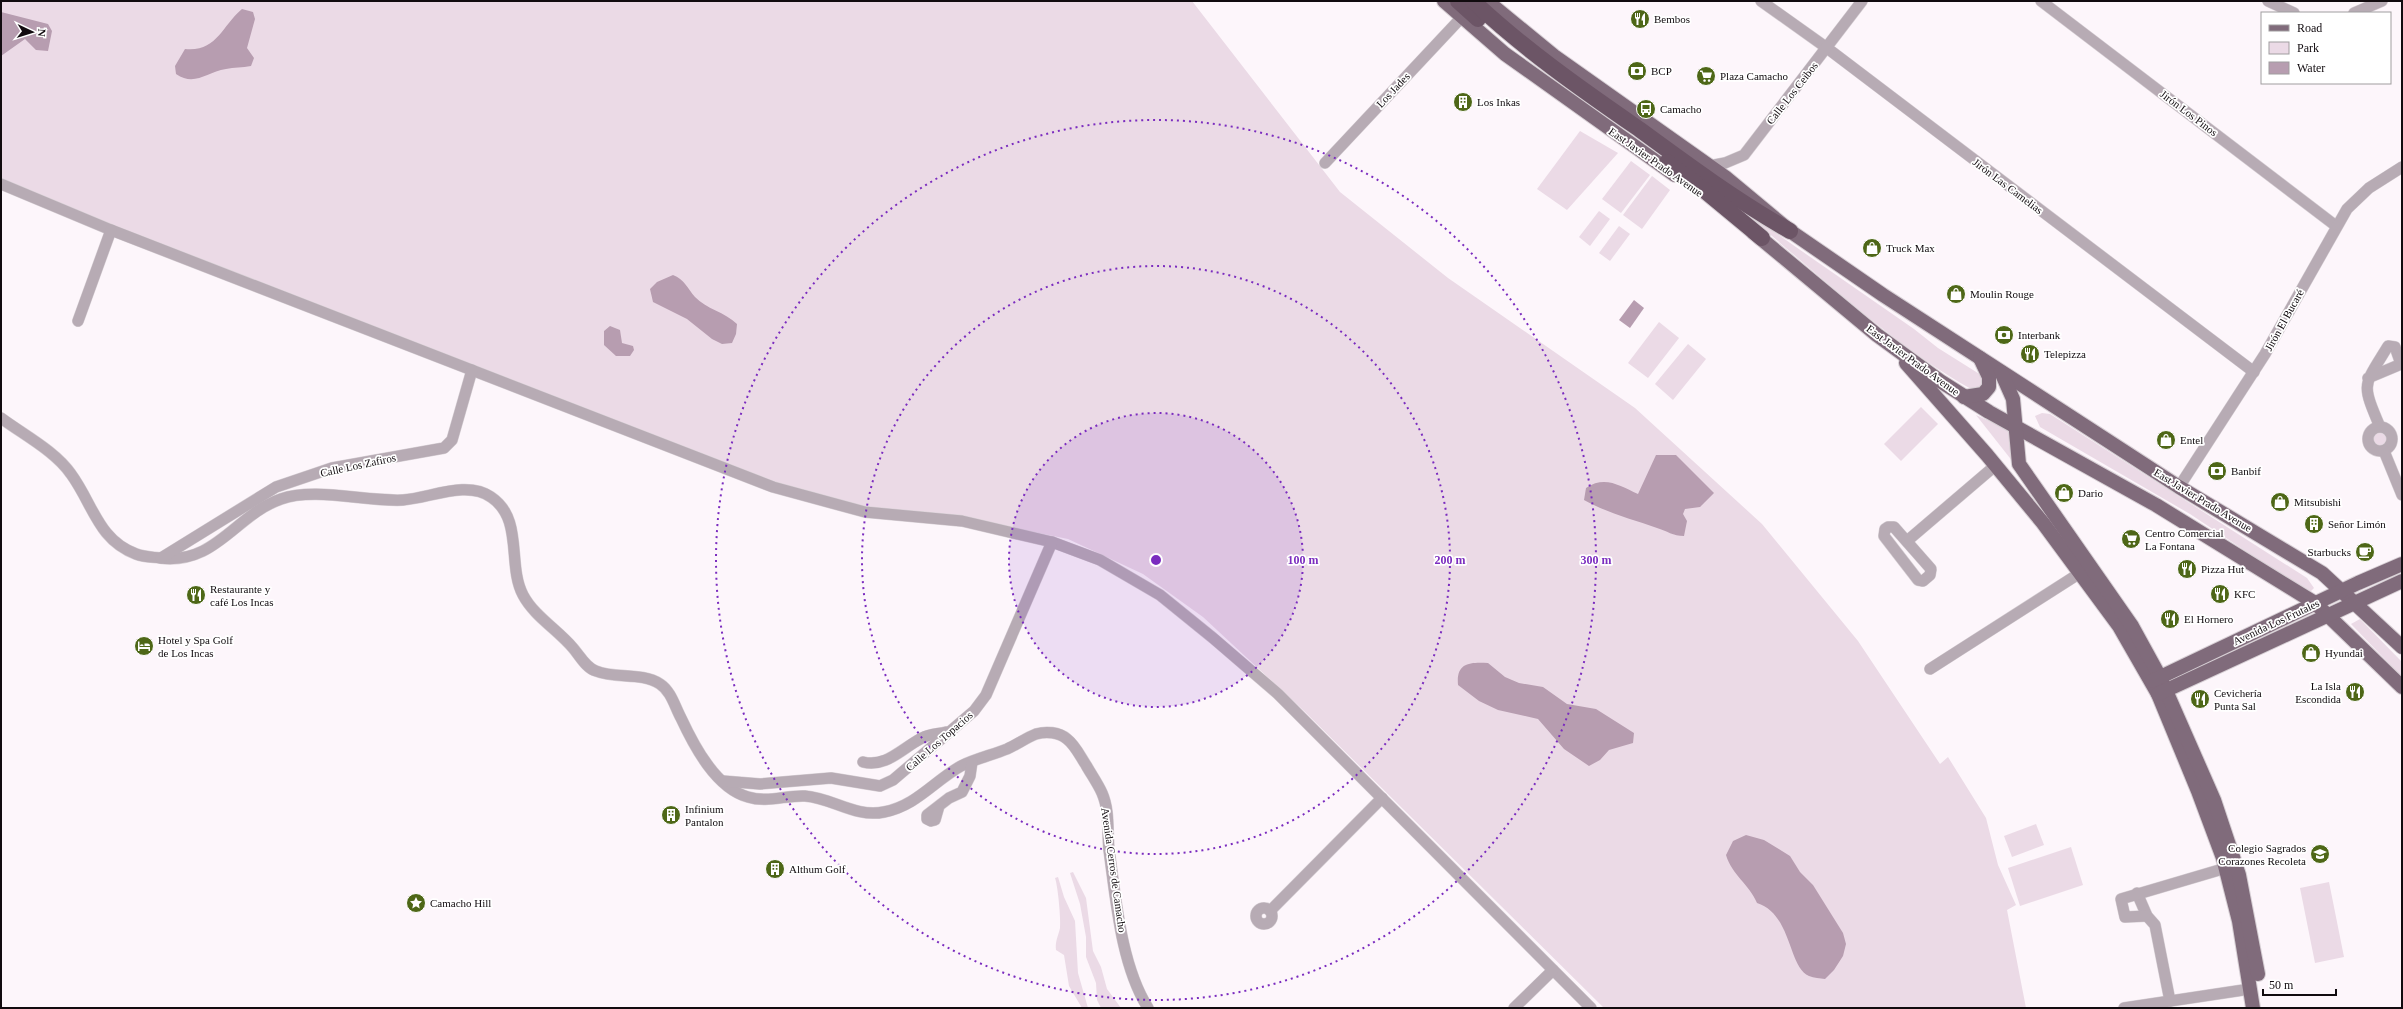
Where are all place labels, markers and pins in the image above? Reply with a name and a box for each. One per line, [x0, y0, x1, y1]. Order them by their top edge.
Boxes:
restaurant icon: Bembos [1629, 8, 1651, 30]
place label: Bembos [1654, 13, 1690, 25]
bank icon: BCP [1626, 60, 1648, 82]
place label: BCP [1651, 65, 1672, 77]
supermarket icon: Plaza Camacho [1695, 65, 1717, 87]
place label: Plaza Camacho [1720, 70, 1789, 82]
building icon: Los Inkas [1452, 91, 1474, 113]
place label: Los Inkas [1477, 96, 1520, 108]
bus stop icon: Camacho [1635, 98, 1657, 120]
place label: Camacho [1660, 103, 1702, 115]
shop icon: Truck Max [1861, 237, 1883, 259]
place label: Truck Max [1886, 242, 1935, 254]
shop icon: Moulin Rouge [1945, 283, 1967, 305]
place label: Moulin Rouge [1970, 288, 2034, 300]
bank icon: Interbank [1993, 324, 2015, 346]
place label: Interbank [2018, 329, 2061, 341]
restaurant icon: Telepizza [2019, 343, 2041, 365]
place label: Telepizza [2044, 348, 2086, 360]
shop icon: Entel [2155, 429, 2177, 451]
place label: Entel [2180, 434, 2203, 446]
bank icon: Banbif [2206, 460, 2228, 482]
place label: Banbif [2231, 465, 2261, 477]
shop icon: Dario [2053, 482, 2075, 504]
place label: Dario [2078, 487, 2104, 499]
shop icon: Mitsubishi [2269, 491, 2291, 513]
place label: Mitsubishi [2294, 496, 2341, 508]
building icon: Señor Limón [2303, 513, 2325, 535]
place label: Señor Limón [2328, 518, 2386, 530]
place label: Centro Comercial La Fontana [2145, 527, 2224, 552]
supermarket icon: Centro Comercial La Fontana [2120, 528, 2142, 550]
cafe icon: Starbucks [2354, 541, 2376, 563]
place label: Starbucks [2308, 546, 2351, 558]
centre of rings [1149, 553, 1163, 567]
restaurant icon: Pizza Hut [2176, 558, 2198, 580]
place label: Pizza Hut [2201, 563, 2244, 575]
place label: Restaurante y café Los Incas [210, 583, 274, 608]
restaurant icon: KFC [2209, 583, 2231, 605]
restaurant icon: Restaurante y café Los Incas [185, 584, 207, 606]
place label: KFC [2234, 588, 2255, 600]
restaurant icon: El Hornero [2159, 608, 2181, 630]
place label: El Hornero [2184, 613, 2234, 625]
place label: Hotel y Spa Golf de Los Incas [158, 634, 233, 659]
hotel icon: Hotel y Spa Golf de Los Incas [133, 635, 155, 657]
shop icon: Hyundai [2300, 642, 2322, 664]
place label: Hyundai [2325, 647, 2363, 659]
place label: La Isla Escondida [2295, 680, 2341, 705]
restaurant icon: La Isla Escondida [2344, 681, 2366, 703]
place label: Cevichería Punta Sal [2214, 687, 2262, 712]
restaurant icon: Cevichería Punta Sal [2189, 688, 2211, 710]
place label: Infinium Pantalon [685, 803, 724, 828]
building icon: Infinium Pantalon [660, 804, 682, 826]
place label: Colegio Sagrados Corazones Recoleta [2218, 842, 2306, 867]
school or university icon: Colegio Sagrados Corazones Recoleta [2309, 843, 2331, 865]
building icon: Althum Golf [764, 858, 786, 880]
place label: Althum Golf [789, 863, 846, 875]
place icon: Camacho Hill [405, 892, 427, 914]
place label: Camacho Hill [430, 897, 491, 909]

